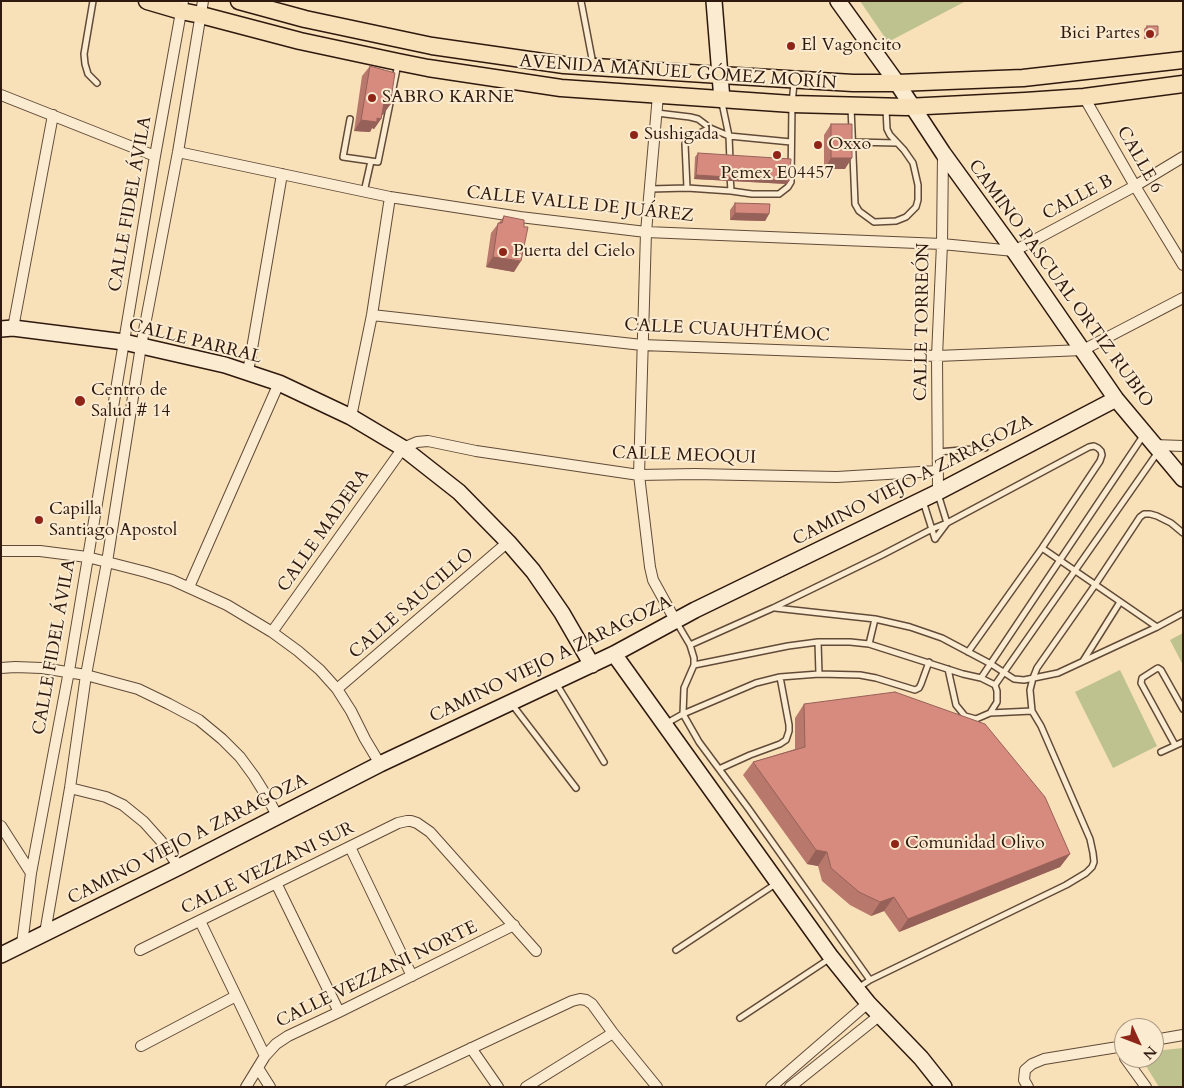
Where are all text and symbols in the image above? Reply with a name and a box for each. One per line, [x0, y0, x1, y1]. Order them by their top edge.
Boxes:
place label: Bici Partes [1060, 23, 1140, 45]
marker: Bici Partes [1144, 28, 1156, 40]
place label: El Vagoncito [801, 35, 901, 57]
marker: El Vagoncito [785, 40, 797, 52]
street label: AVENIDA MANUEL GÓMEZ MORÍN [519, 51, 837, 95]
place label: SABRO KARNE [382, 87, 514, 109]
marker: SABRO KARNE [366, 92, 378, 104]
street label: CALLE FIDEL ÁVILA [105, 114, 157, 294]
street label: CALLE 6 [1111, 123, 1167, 197]
place label: Sushigada [644, 124, 719, 146]
marker: Sushigada [628, 129, 640, 141]
place label: Oxxo [828, 134, 871, 156]
marker: Oxxo [812, 139, 824, 151]
marker: Pemex E04457 [771, 149, 783, 161]
street label: CAMINO PASCUAL ORTIZ RUBIO [963, 156, 1157, 412]
place label: Pemex E04457 [720, 163, 834, 185]
street label: CALLE B [1039, 171, 1117, 225]
street label: CALLE VALLE DE JUÁREZ [465, 182, 695, 228]
place label: Puerta del Cielo [513, 241, 635, 263]
street label: CALLE TORREÓN [911, 243, 935, 401]
marker: Puerta del Cielo [497, 246, 509, 258]
street label: CALLE PARRAL [126, 315, 264, 369]
street label: CALLE CUAUHTÉMOC [624, 315, 830, 347]
place label: Centro de Salud # 14 [91, 380, 170, 422]
marker: Centro de Salud # 14 [73, 394, 87, 408]
street label: CAMINO VIEJO A ZARAGOZA [789, 411, 1037, 551]
street label: CALLE MEOQUI [612, 443, 756, 469]
street label: CALLE MADERA [274, 465, 374, 597]
place label: Capilla Santiago Apostol [49, 499, 177, 542]
marker: Capilla Santiago Apostol [33, 514, 45, 526]
street label: CALLE SAUCILLO [345, 544, 479, 664]
street label: CALLE FIDEL ÁVILA [29, 557, 81, 737]
street label: CAMINO VIEJO A ZARAGOZA [427, 592, 675, 728]
street label: CAMINO VIEJO A ZARAGOZA [64, 770, 312, 910]
street label: CALLE VEZZANI SUR [178, 818, 358, 920]
place label: Comunidad Olivo [905, 833, 1045, 855]
marker: Comunidad Olivo [889, 838, 901, 850]
street label: CALLE VEZZANI NORTE [273, 917, 481, 1033]
north arrow [1114, 1018, 1164, 1068]
text: N [1139, 1042, 1161, 1064]

